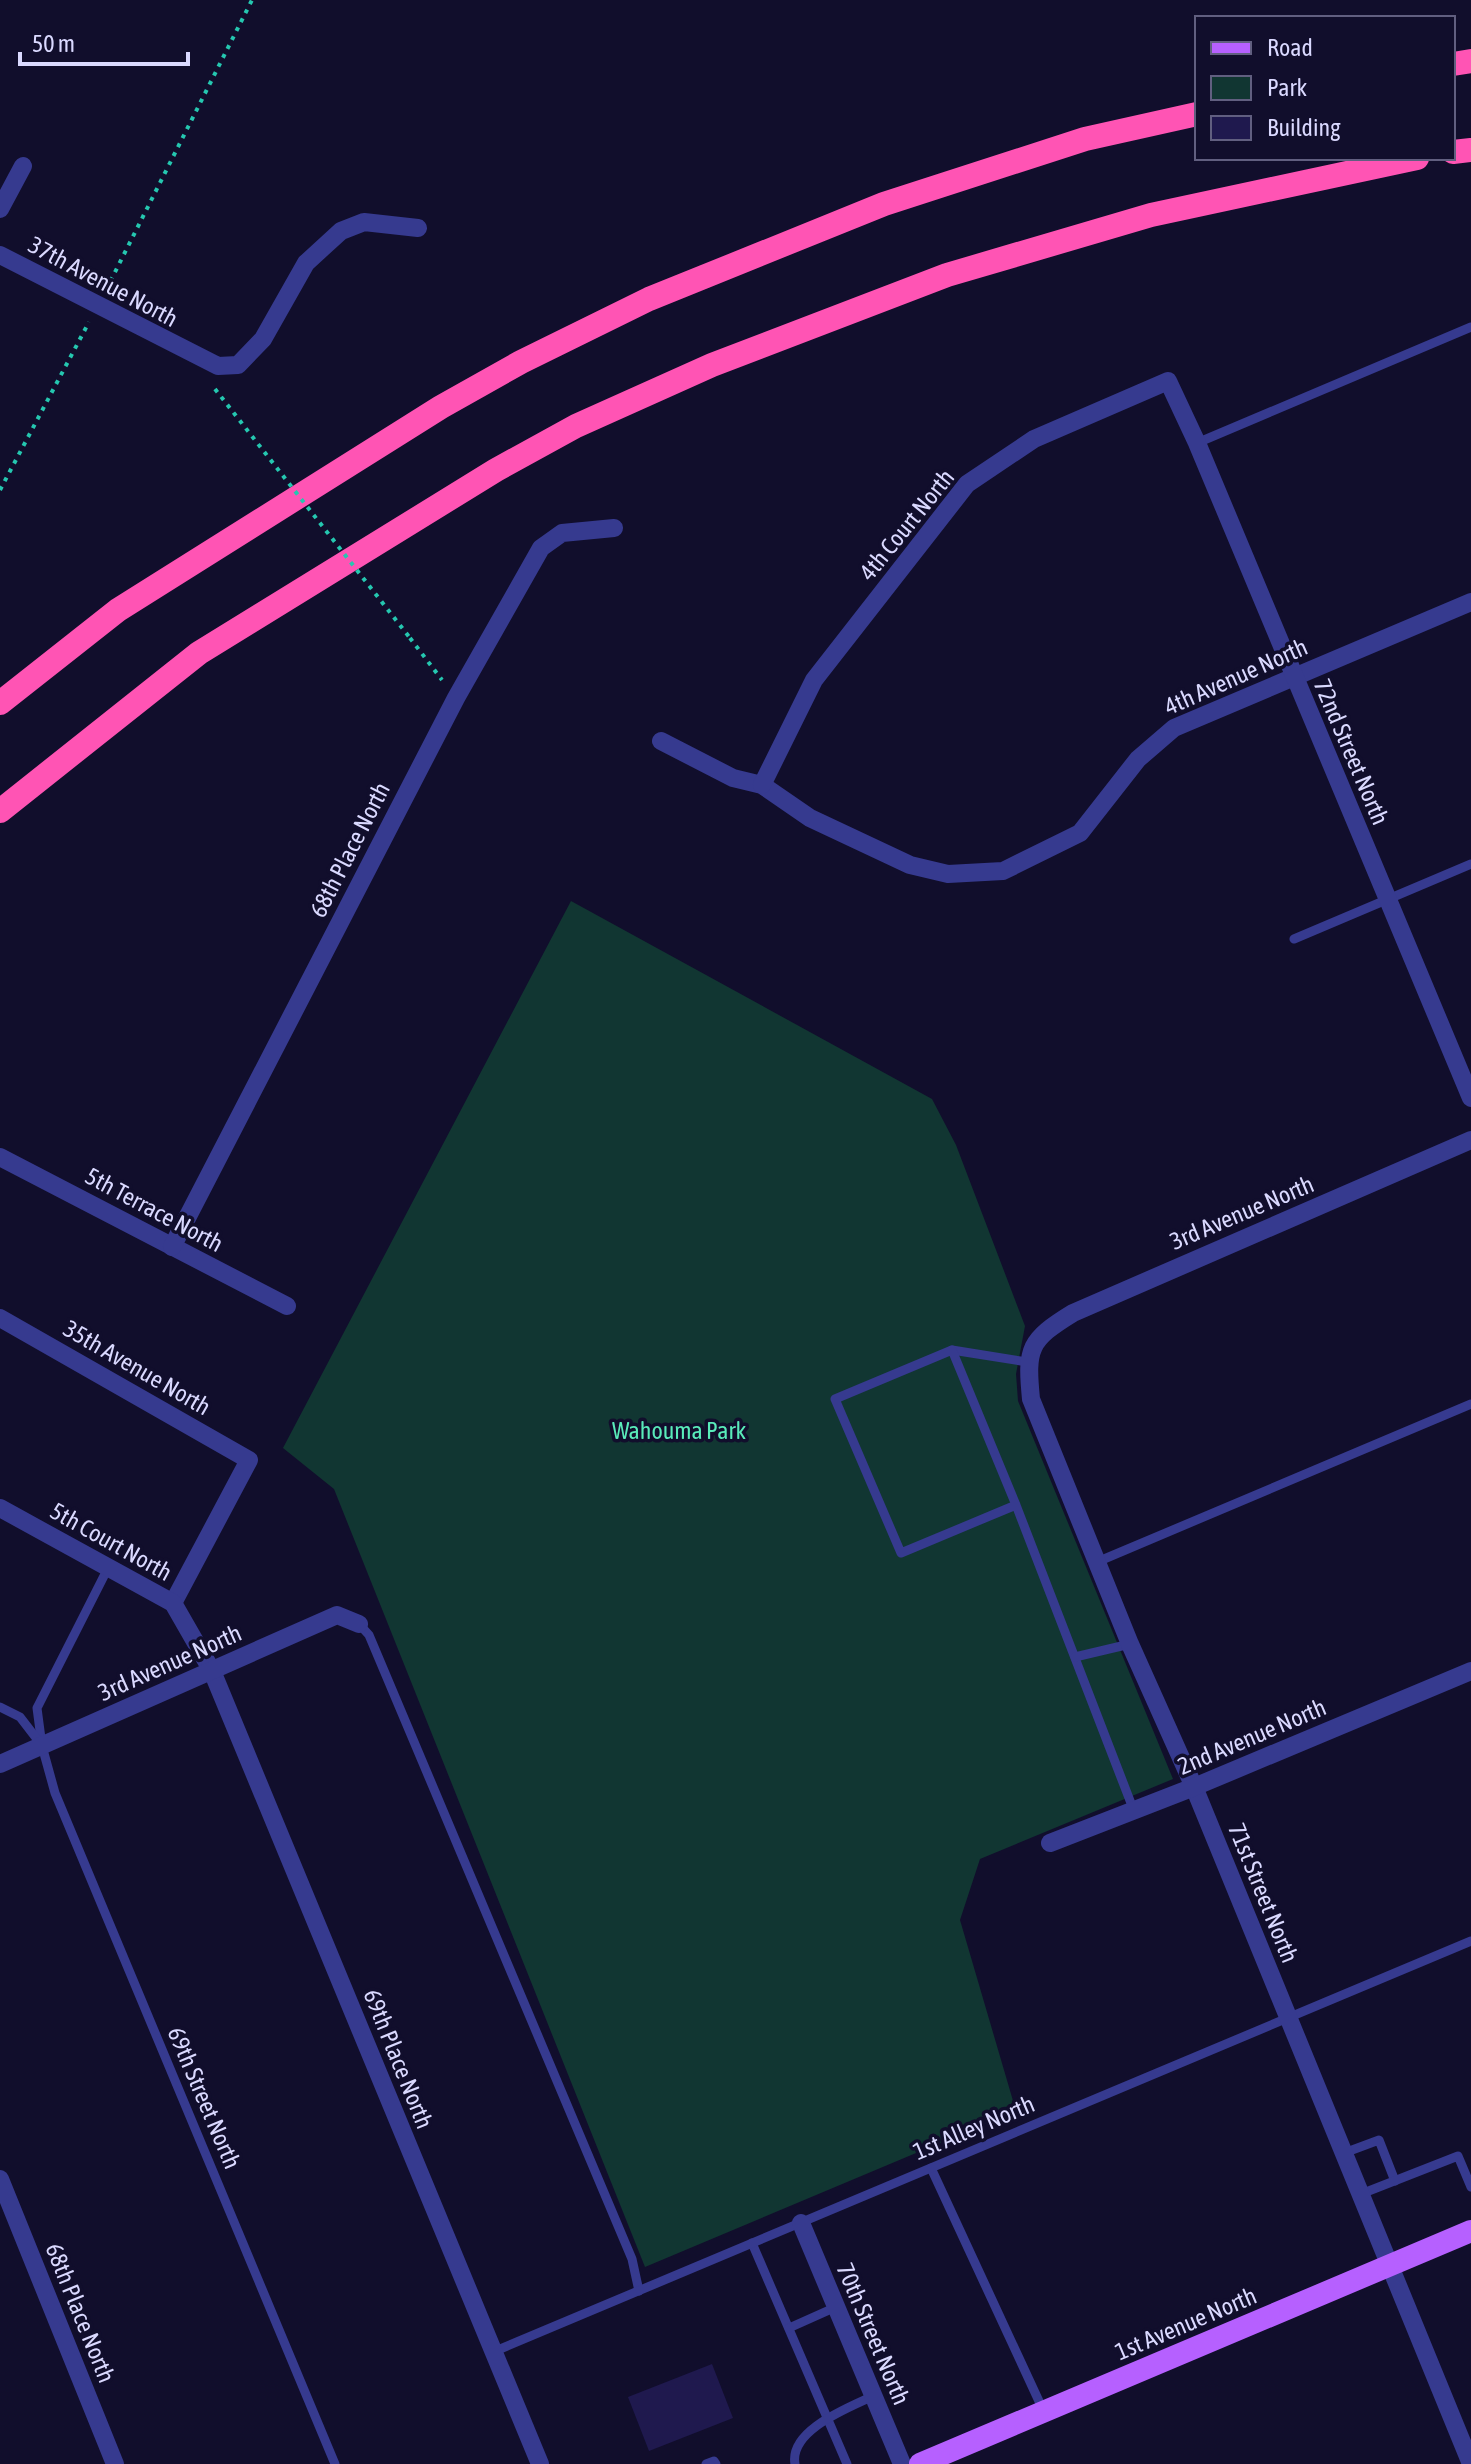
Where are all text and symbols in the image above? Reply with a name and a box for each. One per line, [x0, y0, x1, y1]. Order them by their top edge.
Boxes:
scale bar [20, 16, 188, 66]
legend [1195, 16, 1455, 160]
text: 50 m [32, 30, 75, 57]
text: Road [1267, 34, 1313, 61]
text: Park [1267, 74, 1308, 101]
text: Building [1267, 114, 1341, 141]
street label: 37th Avenue North [24, 231, 182, 332]
street label: 4th Court North [854, 464, 959, 586]
street label: 4th Avenue North [1160, 633, 1311, 720]
street label: 72nd Street North [1309, 675, 1394, 829]
street label: 68th Place North [304, 778, 395, 922]
street label: 5th Terrace North [81, 1162, 228, 1257]
street label: 3rd Avenue North [1166, 1170, 1318, 1255]
street label: 35th Avenue North [59, 1315, 215, 1420]
park label: Wahouma Park [612, 1417, 747, 1444]
street label: 5th Court North [46, 1497, 177, 1586]
street label: 3rd Avenue North [94, 1619, 245, 1706]
street label: 2nd Avenue North [1174, 1693, 1330, 1780]
street label: 71st Street North [1223, 1819, 1304, 1966]
street label: 69th Place North [358, 1985, 439, 2132]
street label: 69th Street North [162, 2023, 246, 2173]
street label: 1st Alley North [909, 2090, 1038, 2165]
street label: 68th Place North [40, 2239, 121, 2386]
street label: 70th Street North [831, 2259, 915, 2409]
street label: 1st Avenue North [1111, 2282, 1260, 2365]

